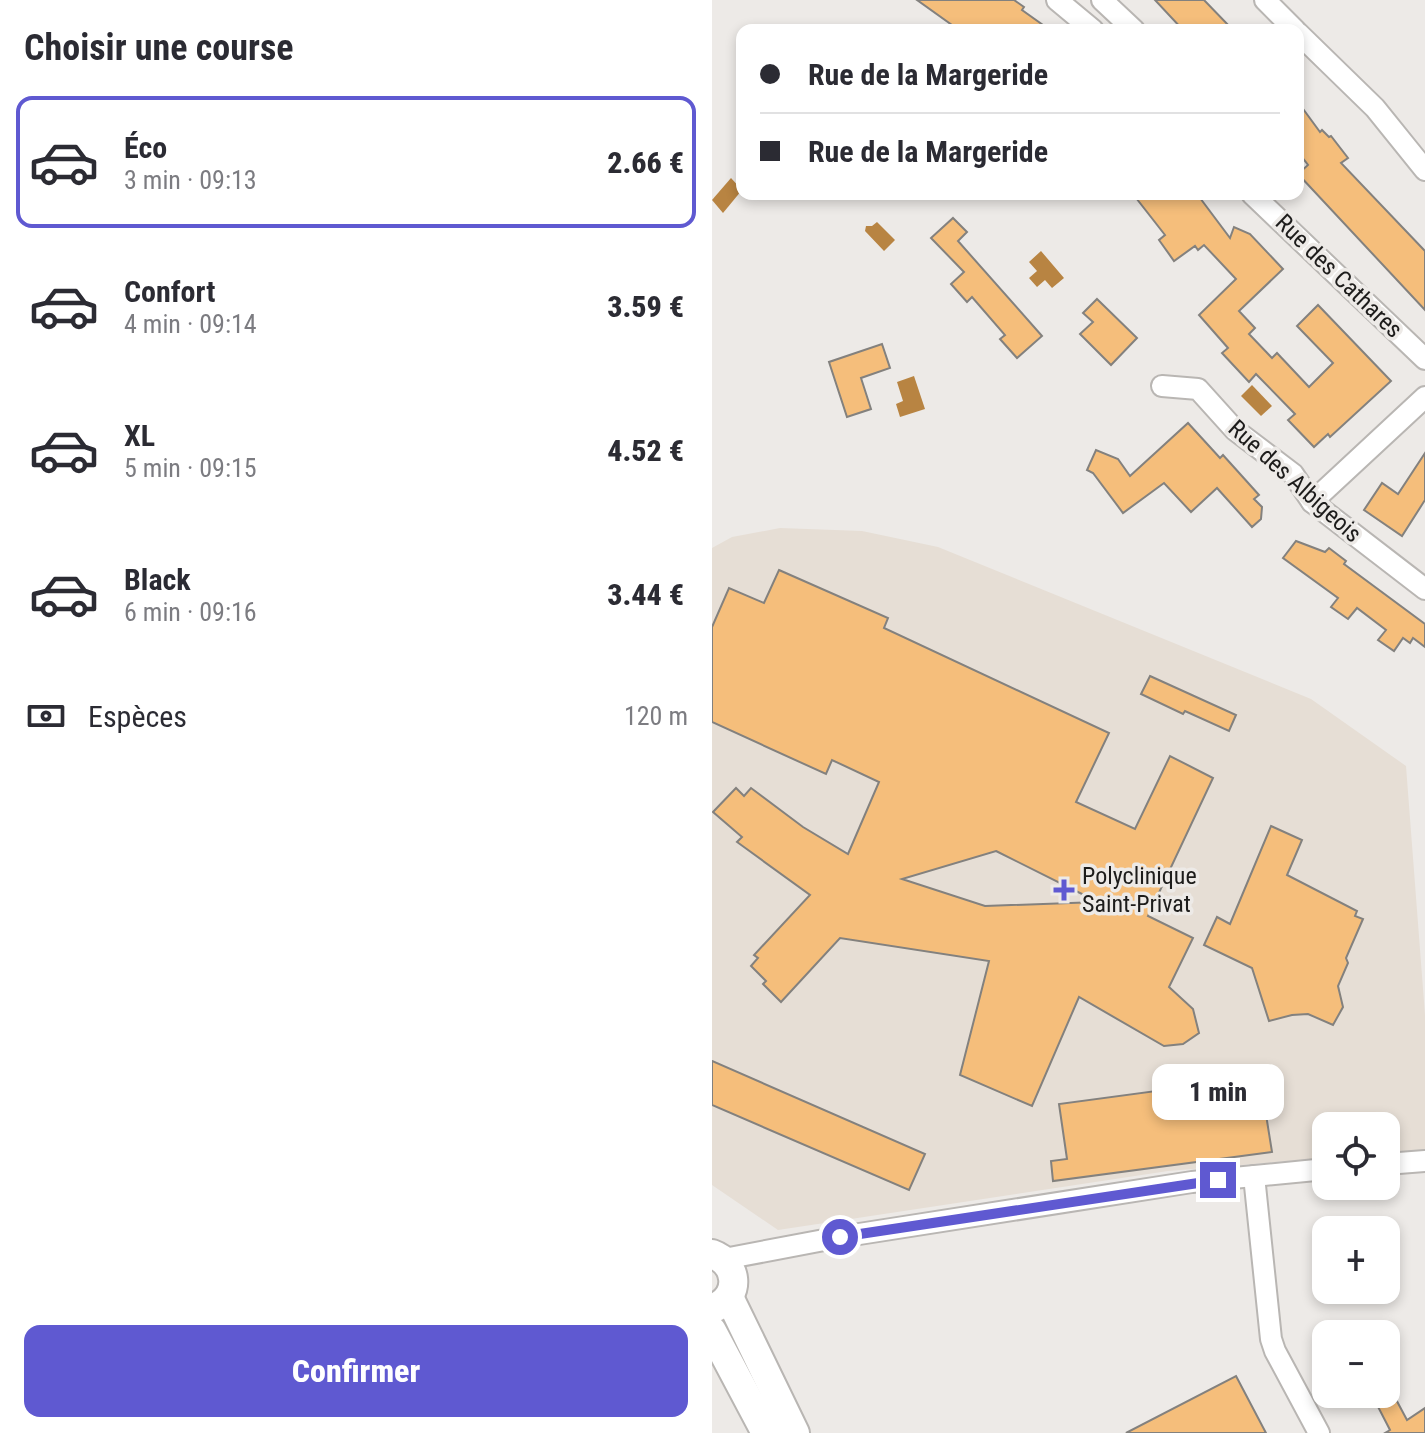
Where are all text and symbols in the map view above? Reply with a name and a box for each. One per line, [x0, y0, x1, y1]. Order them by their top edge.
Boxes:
text: Choisir une course [24, 27, 293, 69]
text: Rue de la Margeride [808, 57, 1048, 92]
icon: car [28, 126, 100, 198]
text: Éco [124, 130, 167, 165]
text: Rue de la Margeride [808, 134, 1048, 169]
text: 2.66 € [607, 145, 684, 180]
text: 3 min · 09:13 [124, 165, 257, 195]
street label: Rue des Cathares [1270, 209, 1408, 343]
icon: car [28, 270, 100, 342]
text: Confort [124, 274, 215, 309]
text: 3.59 € [607, 289, 684, 324]
text: 4 min · 09:14 [124, 309, 257, 339]
icon: car [28, 414, 100, 486]
street label: Rue des Albigeois [1223, 414, 1367, 548]
text: XL [124, 418, 155, 453]
text: 4.52 € [607, 433, 684, 468]
text: 5 min · 09:15 [124, 453, 257, 483]
icon: car [28, 558, 100, 630]
text: Black [124, 562, 191, 597]
text: 3.44 € [607, 577, 684, 612]
text: 6 min · 09:16 [124, 597, 257, 627]
icon: cash [24, 694, 68, 738]
text: Espèces [88, 699, 187, 734]
text: 120 m [624, 701, 688, 731]
place label: Polyclinique Saint-Privat [1082, 862, 1197, 918]
marker: Polyclinique Saint-Privat [1053, 879, 1075, 901]
callout: 1 min [1152, 1064, 1284, 1120]
text: 1 min [1189, 1077, 1247, 1107]
map controls [1312, 1112, 1400, 1408]
button: locate [1312, 1112, 1400, 1200]
route end [1200, 1162, 1236, 1198]
button: + [1312, 1216, 1400, 1304]
route start [822, 1219, 858, 1255]
button: − [1312, 1320, 1400, 1408]
button: Confirmer [24, 1325, 688, 1417]

